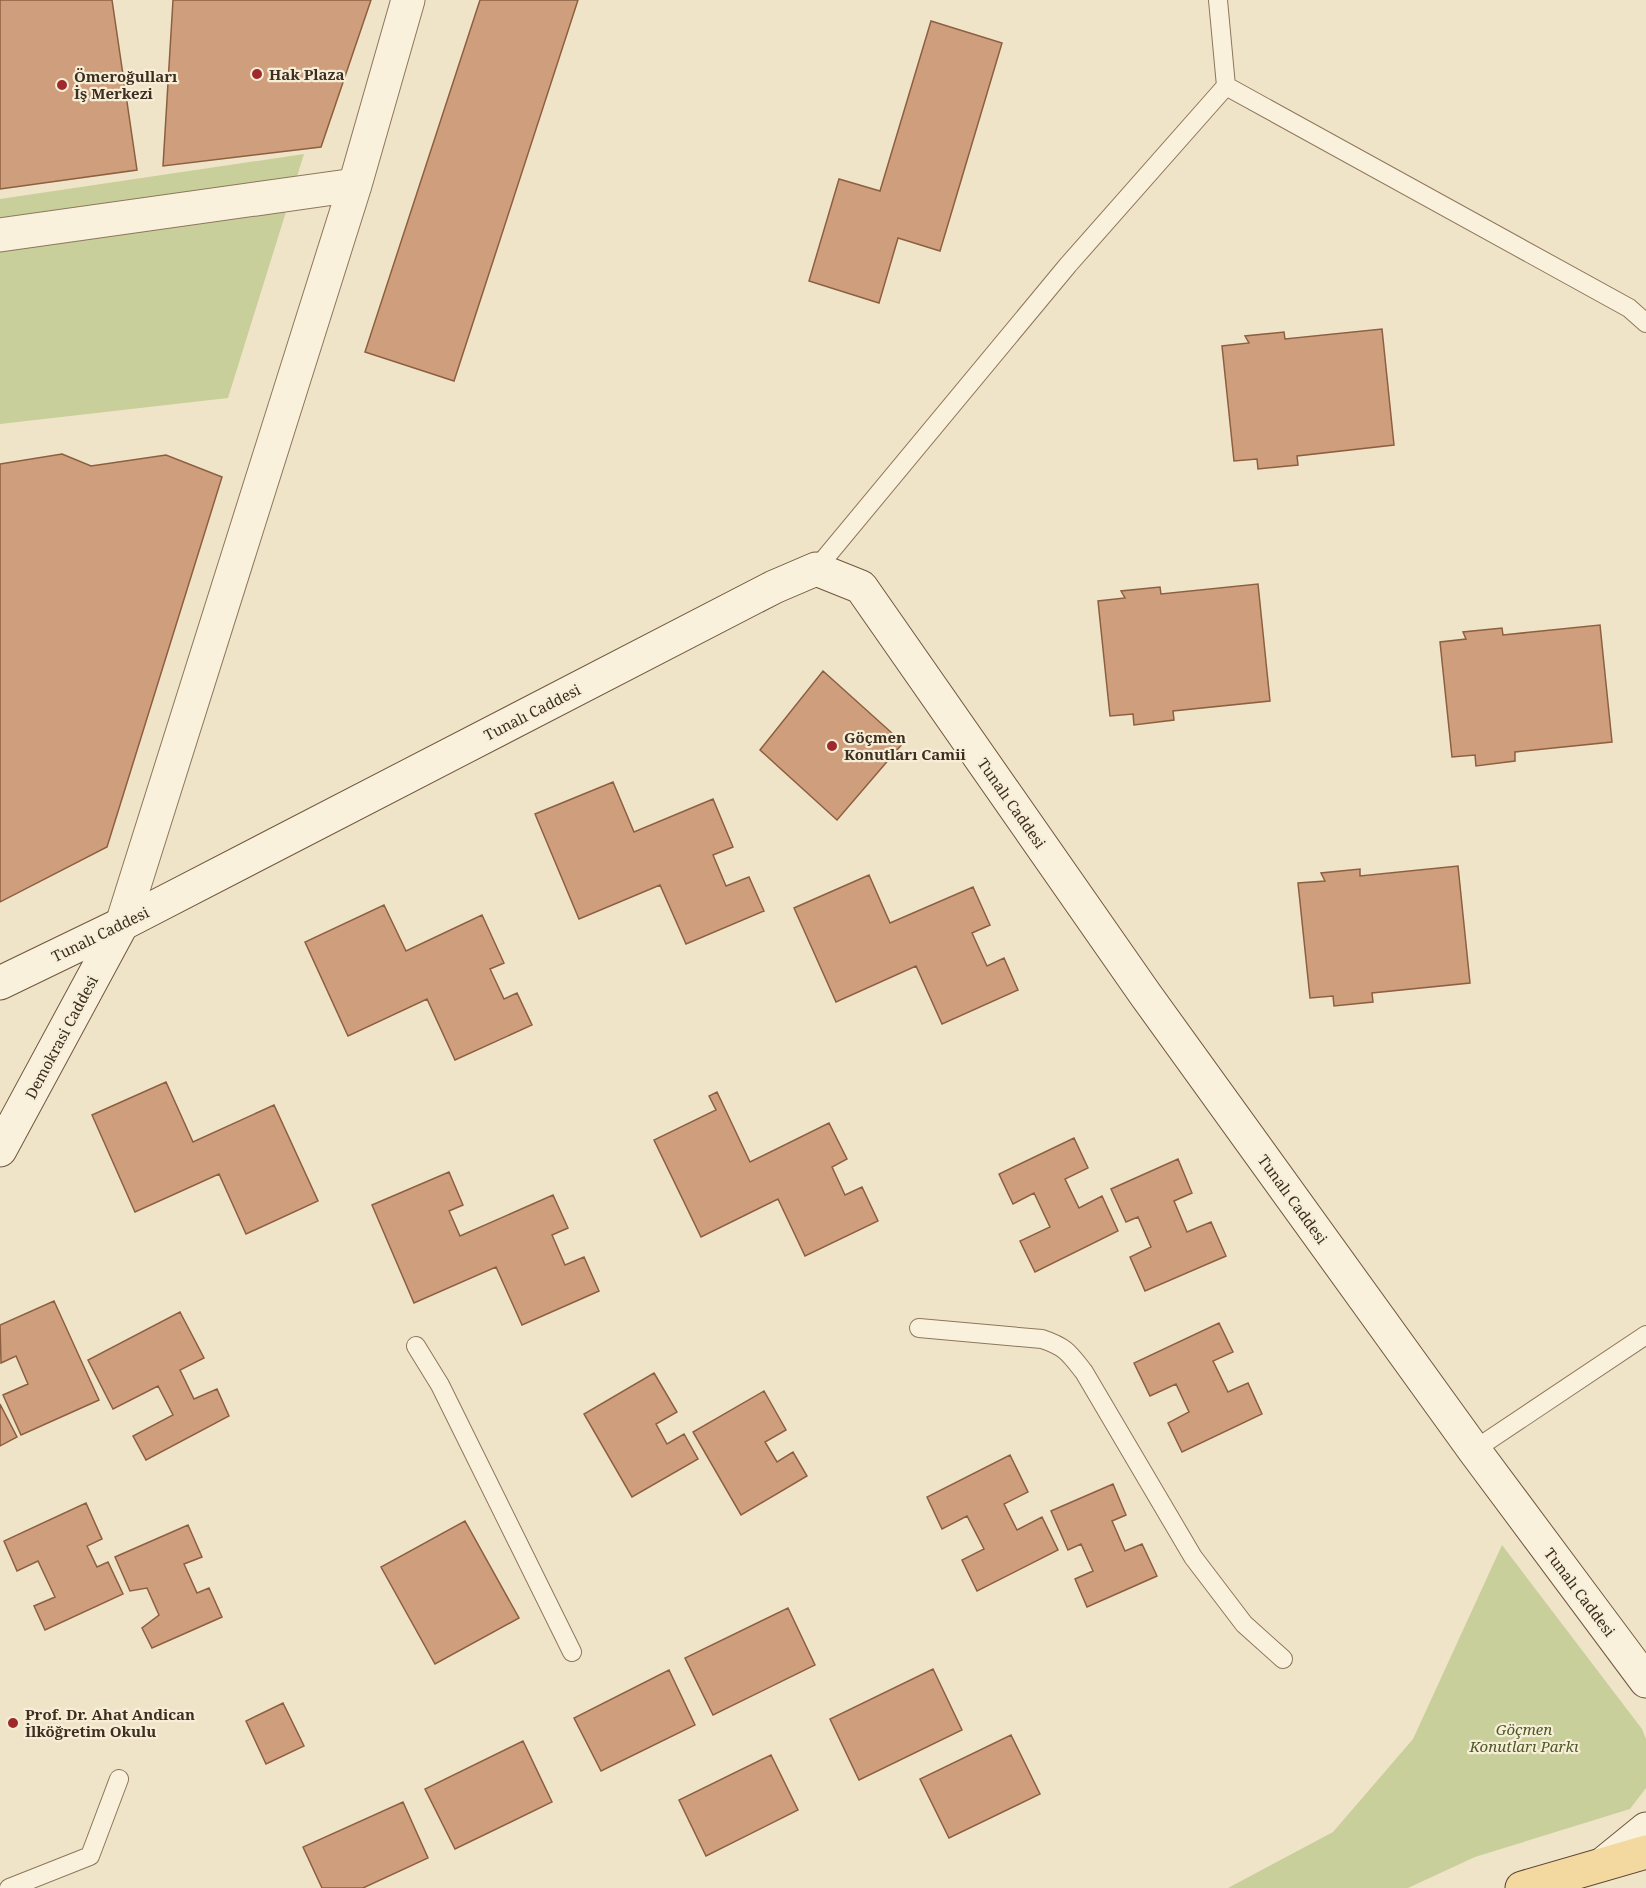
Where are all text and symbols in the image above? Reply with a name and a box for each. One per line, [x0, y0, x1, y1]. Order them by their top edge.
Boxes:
place label: Hak Plaza [269, 64, 345, 84]
place label: Ömeroğulları İş Merkezi [74, 66, 178, 103]
marker: Hak Plaza [250, 67, 264, 81]
marker: Ömeroğulları İş Merkezi [55, 78, 69, 92]
street label: Tunalı Caddesi [480, 679, 584, 745]
place label: Göçmen Konutları Camii [844, 727, 966, 764]
marker: Göçmen Konutları Camii [825, 739, 839, 753]
street label: Tunalı Caddesi [973, 754, 1051, 852]
street label: Tunalı Caddesi [48, 902, 152, 966]
street label: Demokrasi Caddesi [20, 972, 102, 1102]
street label: Tunalı Caddesi [1254, 1150, 1332, 1248]
street label: Tunalı Caddesi [1540, 1544, 1620, 1640]
place label: Prof. Dr. Ahat Andican İlköğretim Okulu [25, 1704, 195, 1741]
marker: Prof. Dr. Ahat Andican İlköğretim Okulu [6, 1716, 20, 1730]
park label: Göçmen Konutları Parkı [1468, 1719, 1579, 1756]

